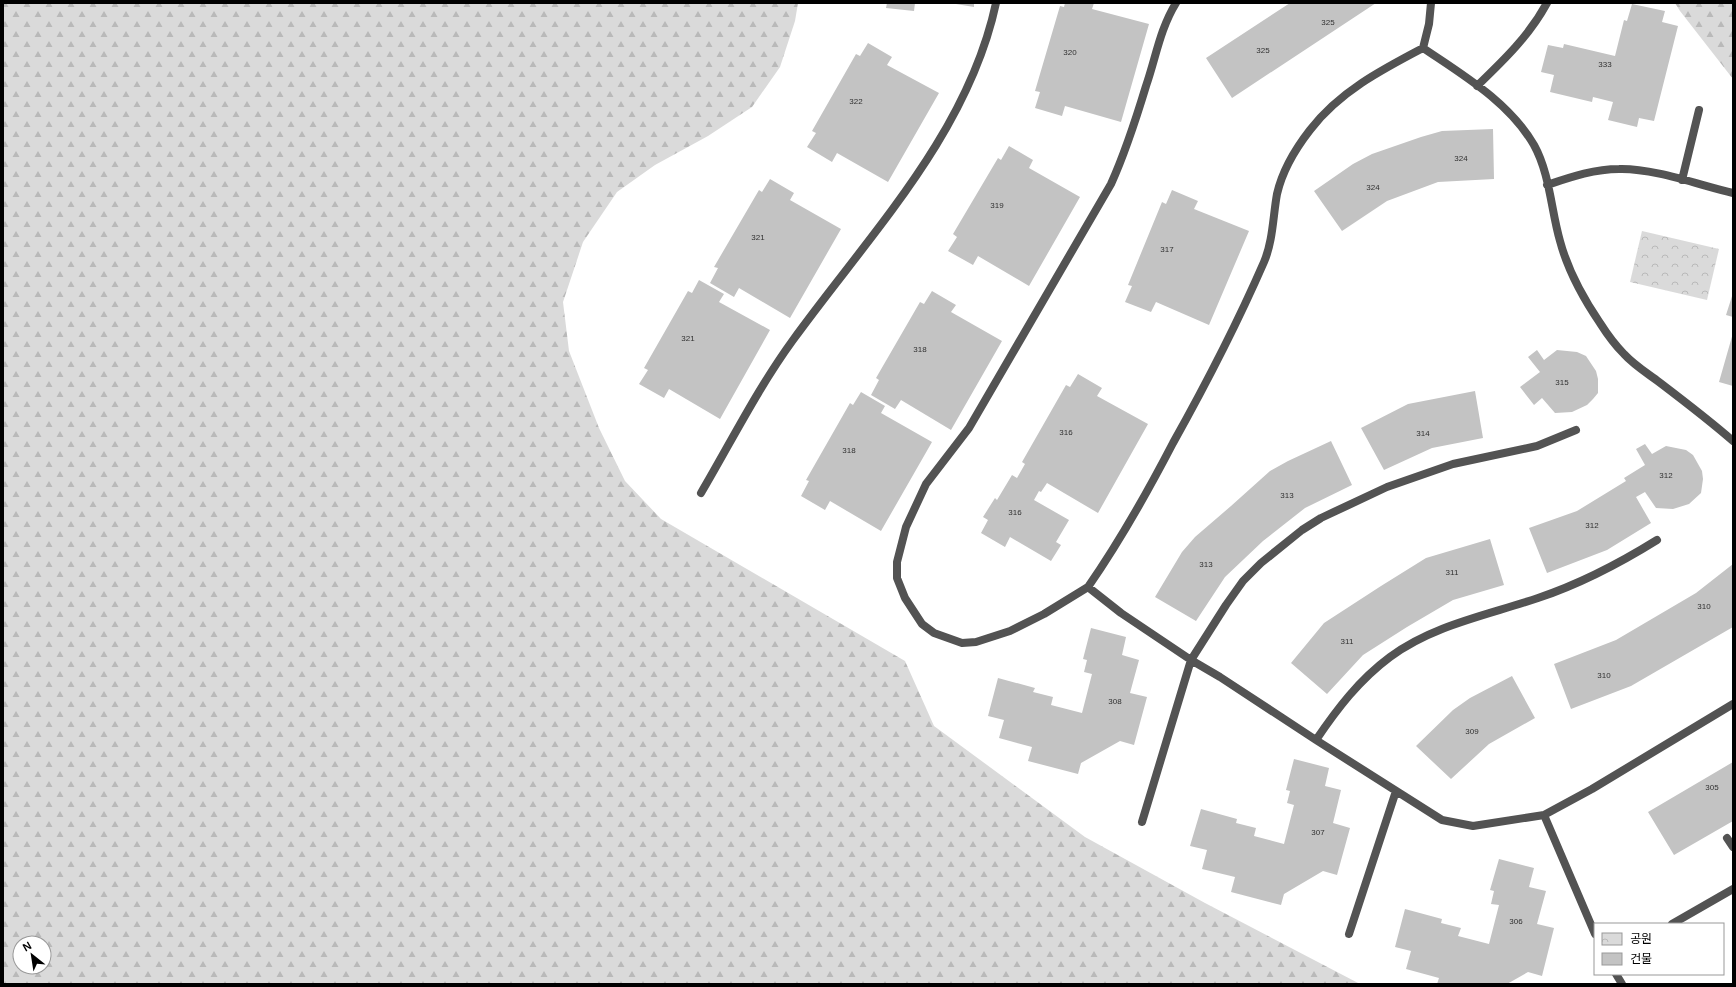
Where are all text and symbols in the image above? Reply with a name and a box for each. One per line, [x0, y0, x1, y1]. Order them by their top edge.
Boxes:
house number: 325 [1321, 18, 1335, 27]
house number: 325 [1256, 46, 1270, 55]
house number: 320 [1063, 48, 1077, 57]
house number: 333 [1598, 60, 1612, 69]
house number: 322 [849, 97, 863, 106]
house number: 324 [1454, 154, 1468, 163]
house number: 324 [1366, 183, 1380, 192]
house number: 319 [990, 201, 1004, 210]
house number: 321 [751, 233, 765, 242]
house number: 317 [1160, 245, 1174, 254]
house number: 321 [681, 334, 695, 343]
house number: 318 [913, 345, 927, 354]
house number: 315 [1555, 378, 1569, 387]
house number: 316 [1059, 428, 1073, 437]
house number: 314 [1416, 429, 1430, 438]
house number: 318 [842, 446, 856, 455]
house number: 312 [1659, 471, 1673, 480]
house number: 313 [1280, 491, 1294, 500]
house number: 316 [1008, 508, 1022, 517]
house number: 312 [1585, 521, 1599, 530]
house number: 313 [1199, 560, 1213, 569]
house number: 311 [1446, 568, 1459, 577]
house number: 310 [1697, 602, 1711, 611]
house number: 311 [1341, 637, 1354, 646]
house number: 310 [1597, 671, 1611, 680]
house number: 308 [1108, 697, 1122, 706]
house number: 309 [1465, 727, 1479, 736]
house number: 305 [1705, 783, 1719, 792]
house number: 307 [1311, 828, 1325, 837]
house number: 306 [1509, 917, 1523, 926]
legend [1594, 923, 1724, 975]
text: 공원 [1630, 932, 1652, 946]
north arrow [12, 935, 52, 975]
text: N [21, 939, 33, 954]
text: 건물 [1630, 952, 1652, 966]

